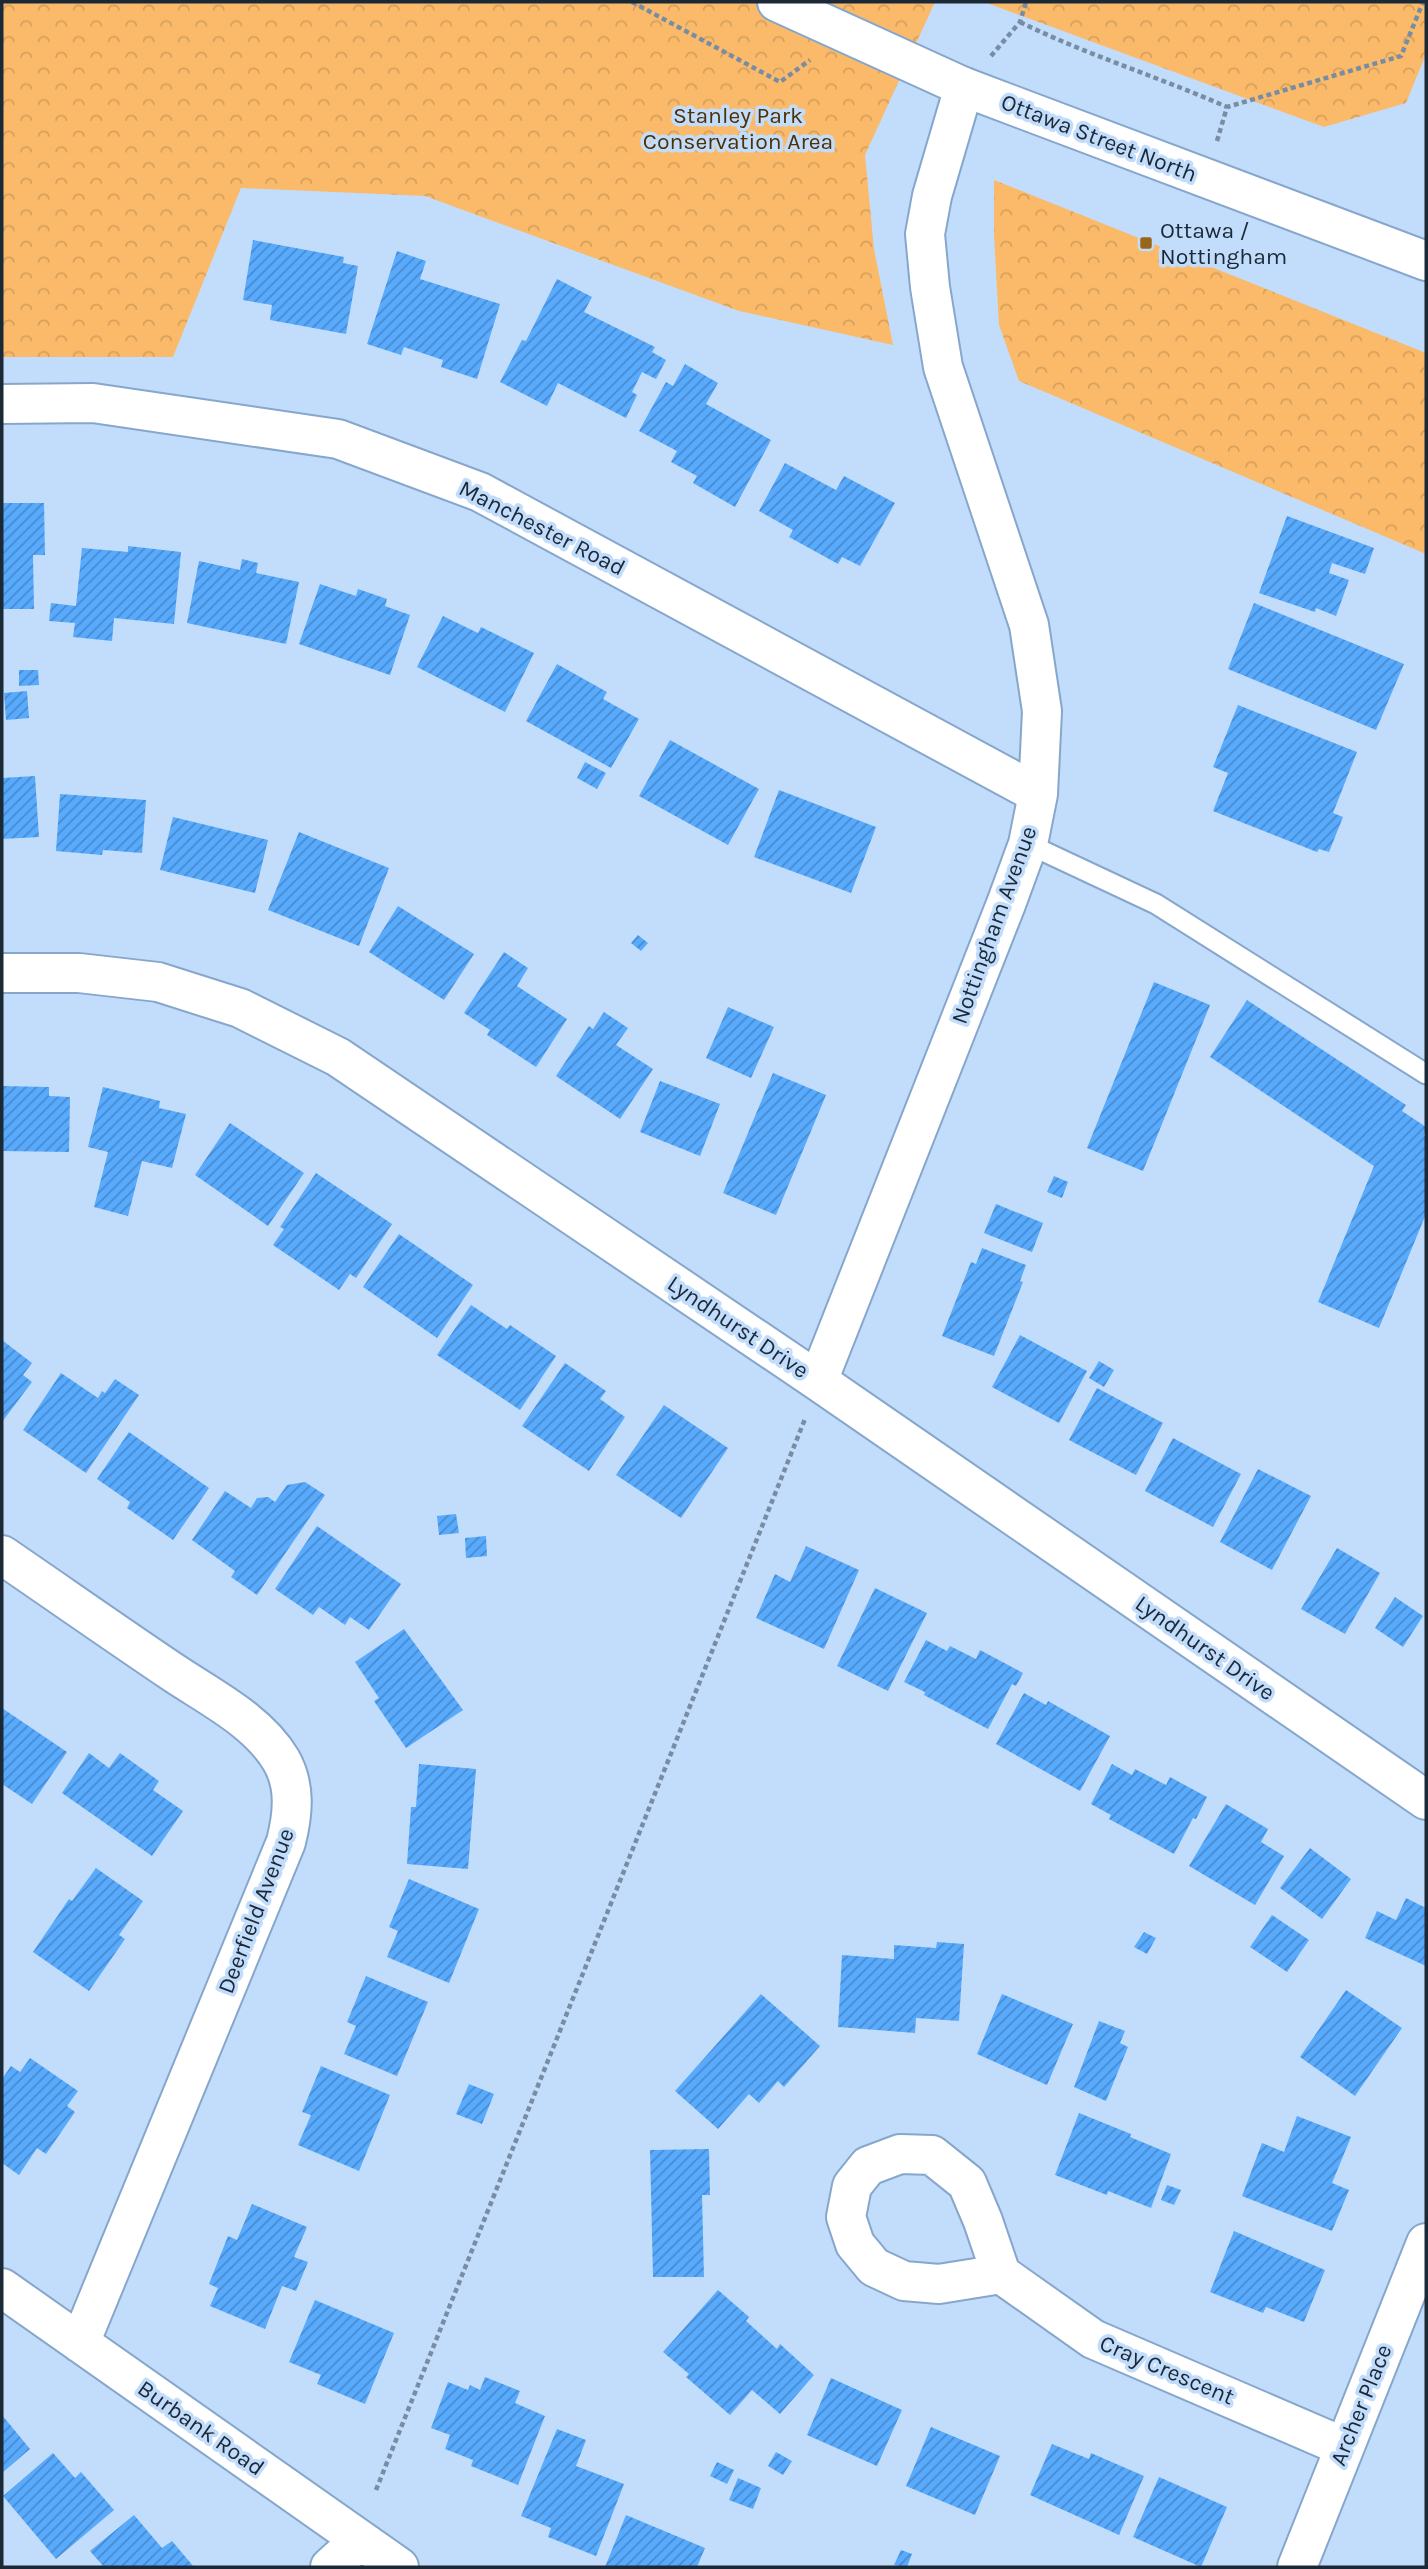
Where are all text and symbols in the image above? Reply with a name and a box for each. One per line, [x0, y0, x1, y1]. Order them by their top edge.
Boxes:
street label: Ottawa Street North [997, 88, 1201, 188]
park label: Stanley Park Conservation Area [643, 102, 833, 155]
place label: Ottawa / Nottingham [1160, 217, 1287, 270]
marker: Ottawa / Nottingham [1138, 235, 1154, 251]
street label: Manchester Road [454, 474, 630, 582]
street label: Nottingham Avenue [946, 822, 1042, 1028]
street label: Lyndhurst Drive [662, 1270, 814, 1384]
street label: Lyndhurst Drive [1130, 1590, 1280, 1706]
street label: Deerfield Avenue [212, 1825, 300, 1997]
street label: Cray Crescent [1096, 2329, 1239, 2411]
street label: Archer Place [1324, 2340, 1398, 2470]
street label: Burbank Road [133, 2374, 269, 2482]

